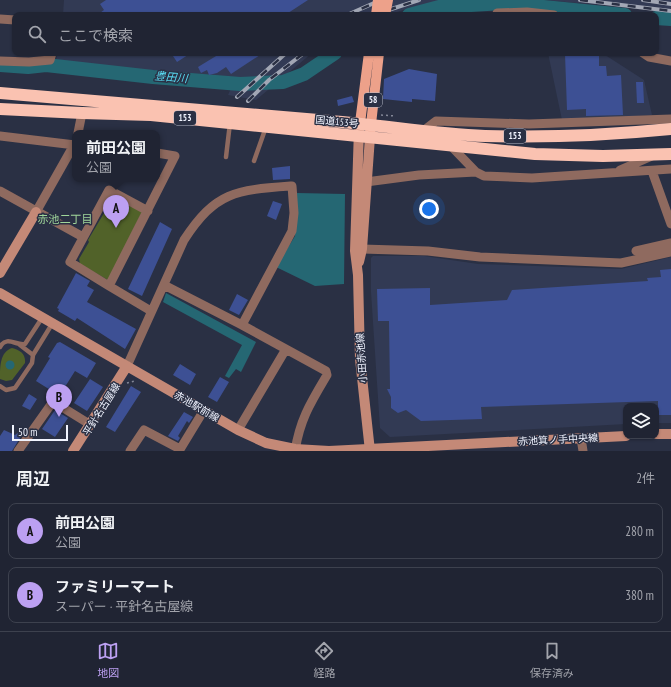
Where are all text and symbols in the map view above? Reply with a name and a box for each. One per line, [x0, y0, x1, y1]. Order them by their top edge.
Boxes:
search box [12, 12, 659, 56]
icon: search [26, 23, 48, 45]
text: ここで検索 [58, 26, 133, 45]
water label: 豊田川 [154, 69, 189, 85]
road number: 58 [364, 93, 382, 107]
road number: 153 [174, 111, 196, 125]
street label: 国道153号 [315, 113, 359, 130]
road number: 153 [504, 129, 526, 143]
popup [72, 130, 160, 182]
text: 前田公園 [86, 138, 146, 157]
text: 公園 [86, 159, 112, 176]
pin: A [103, 195, 129, 228]
your location [419, 199, 439, 219]
district label: 赤池二丁目 [38, 212, 93, 226]
street label: 小田赤池線 [353, 333, 370, 383]
street label: 平針名古屋線 [80, 380, 123, 438]
pin: B [46, 384, 72, 417]
street label: 赤池駅前線 [172, 388, 222, 425]
map controls [623, 403, 659, 439]
button: layers [623, 403, 659, 439]
scale bar [12, 423, 68, 442]
text: 50 m [18, 425, 37, 439]
street label: 赤池箕ノ手中央線 [518, 431, 598, 448]
text: 周辺 [16, 468, 50, 490]
text: 2件 [636, 470, 655, 487]
text: 前田公園 [55, 513, 115, 532]
text: A [27, 523, 33, 540]
text: 280 m [625, 523, 654, 540]
text: 公園 [55, 534, 81, 551]
text: ファミリーマート [55, 577, 175, 596]
text: B [27, 587, 33, 604]
text: 380 m [625, 587, 654, 604]
text: スーパー · 平針名古屋線 [55, 598, 193, 615]
tab: 地図 [97, 640, 119, 680]
tab: 経路 [313, 640, 335, 680]
tab: 保存済み [530, 640, 574, 680]

